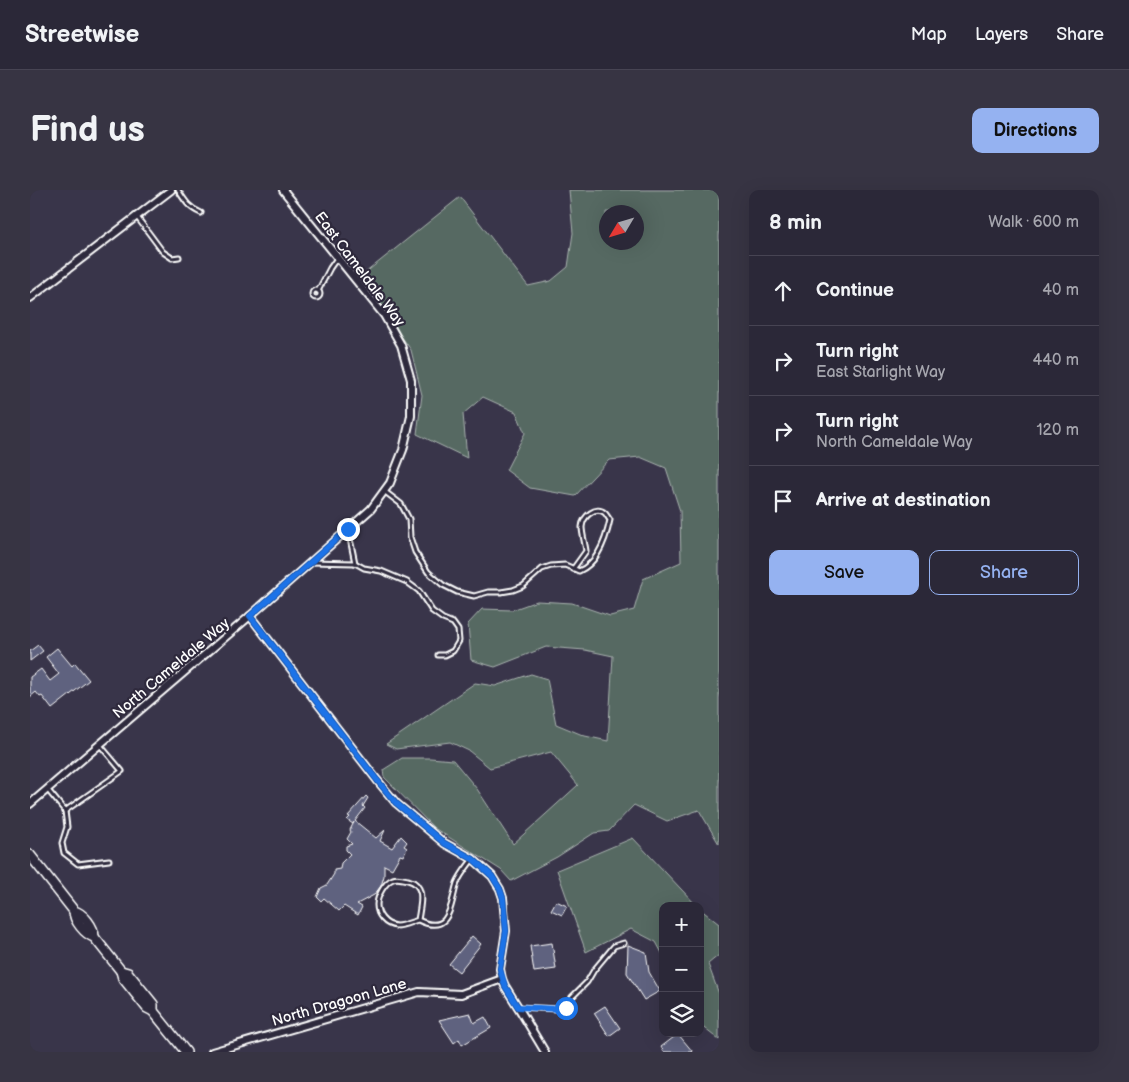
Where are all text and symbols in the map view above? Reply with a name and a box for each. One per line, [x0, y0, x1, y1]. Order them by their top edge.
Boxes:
text: Streetwise [25, 20, 139, 49]
text: Map [911, 24, 947, 45]
text: Layers [975, 24, 1028, 45]
text: Share [1056, 24, 1104, 45]
button: Directions [972, 108, 1099, 153]
text: Find us [30, 109, 145, 152]
north arrow [599, 205, 644, 250]
street label: East Cameldale Way [310, 208, 409, 331]
text: 8 min [769, 210, 822, 235]
text: Walk · 600 m [988, 213, 1079, 232]
icon: ahead [769, 277, 797, 305]
text: Continue [816, 279, 894, 302]
text: 40 m [1042, 281, 1079, 300]
text: Turn right [816, 340, 899, 363]
icon: right [769, 347, 797, 375]
text: 440 m [1033, 351, 1079, 370]
text: East Starlight Way [816, 363, 945, 382]
text: Turn right [816, 410, 899, 433]
icon: right [769, 417, 797, 445]
text: 120 m [1036, 421, 1079, 440]
text: North Cameldale Way [816, 433, 973, 452]
icon: arrive [769, 487, 797, 515]
text: Arrive at destination [816, 489, 991, 512]
route end [337, 518, 360, 541]
button: Save [769, 550, 919, 595]
button: Share [929, 550, 1079, 595]
street label: North Cameldale Way [109, 614, 234, 723]
map controls [659, 902, 704, 1037]
button: + [659, 902, 704, 947]
button: − [659, 947, 704, 992]
street label: North Dragoon Lane [270, 974, 409, 1031]
button: layers [659, 992, 704, 1037]
route start [555, 997, 578, 1020]

